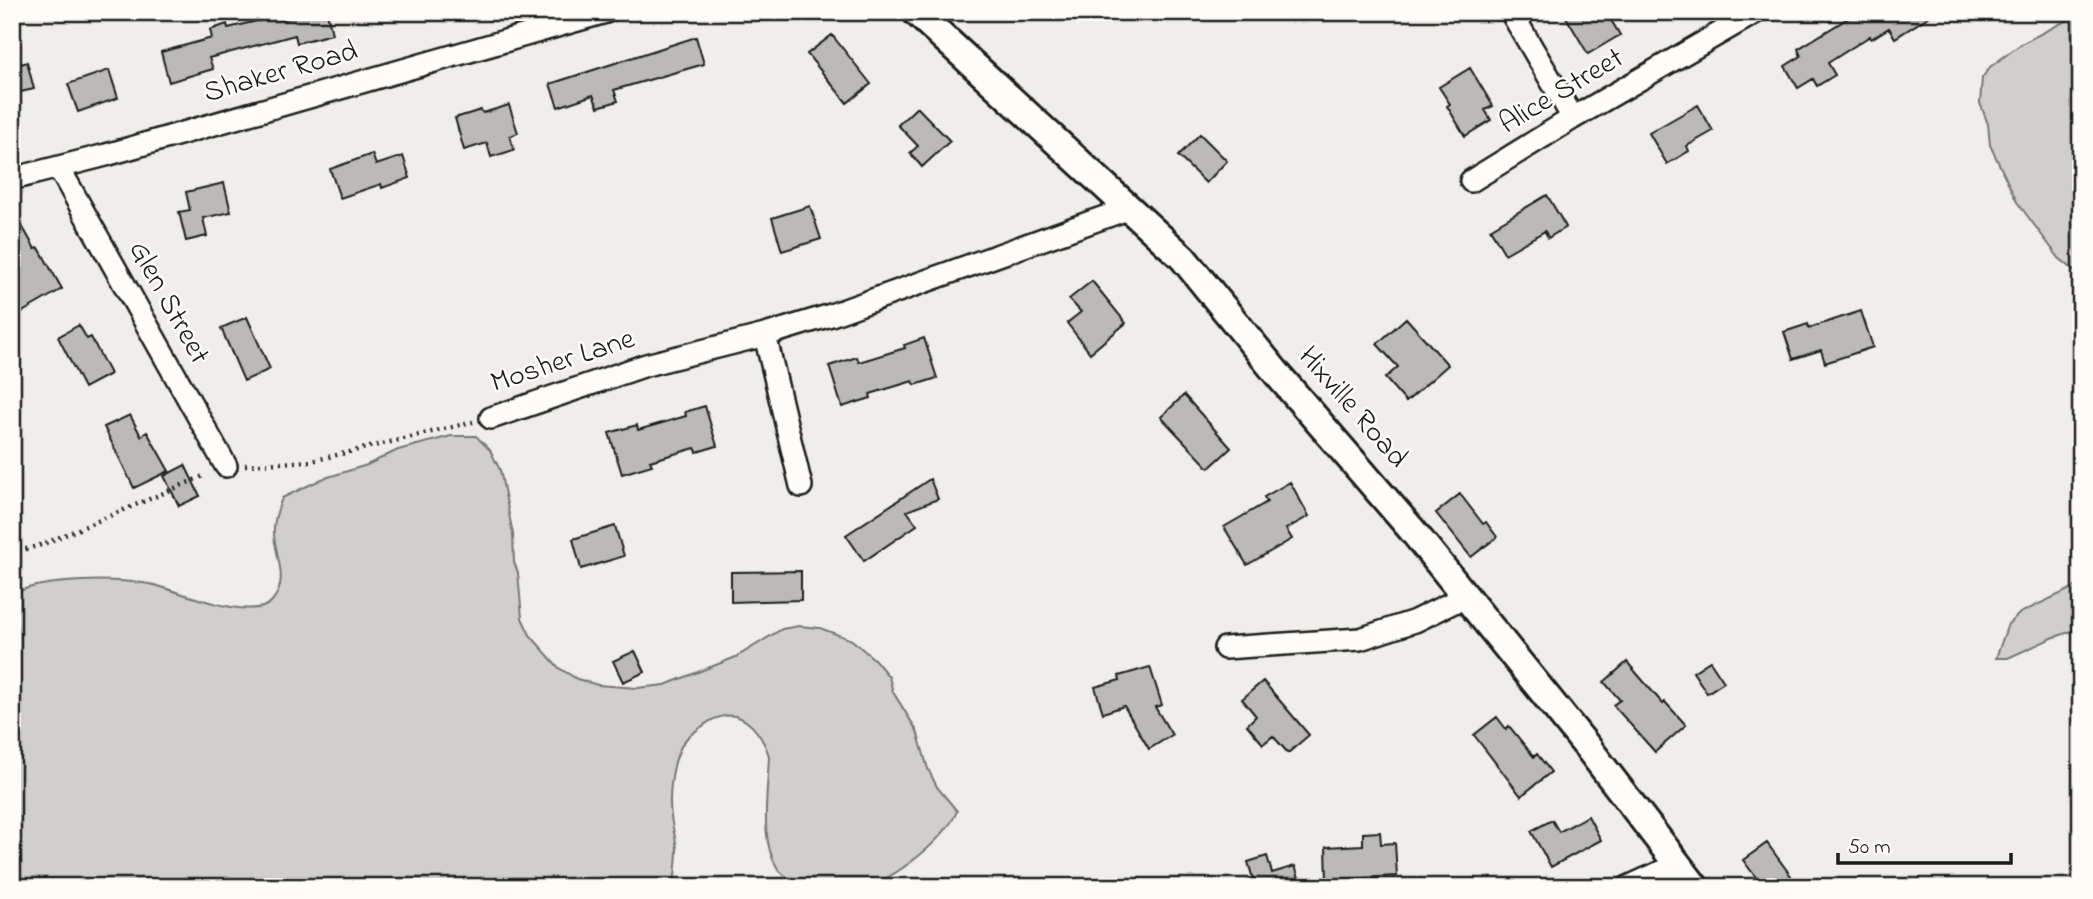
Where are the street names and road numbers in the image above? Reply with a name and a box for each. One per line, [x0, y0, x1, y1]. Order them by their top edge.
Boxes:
street label: Shaker Road [199, 30, 363, 116]
street label: Alice Street [1491, 37, 1633, 147]
street label: Glen Street [116, 233, 220, 373]
street label: Mosher Lane [485, 318, 641, 406]
street label: Hixville Road [1286, 337, 1418, 479]

